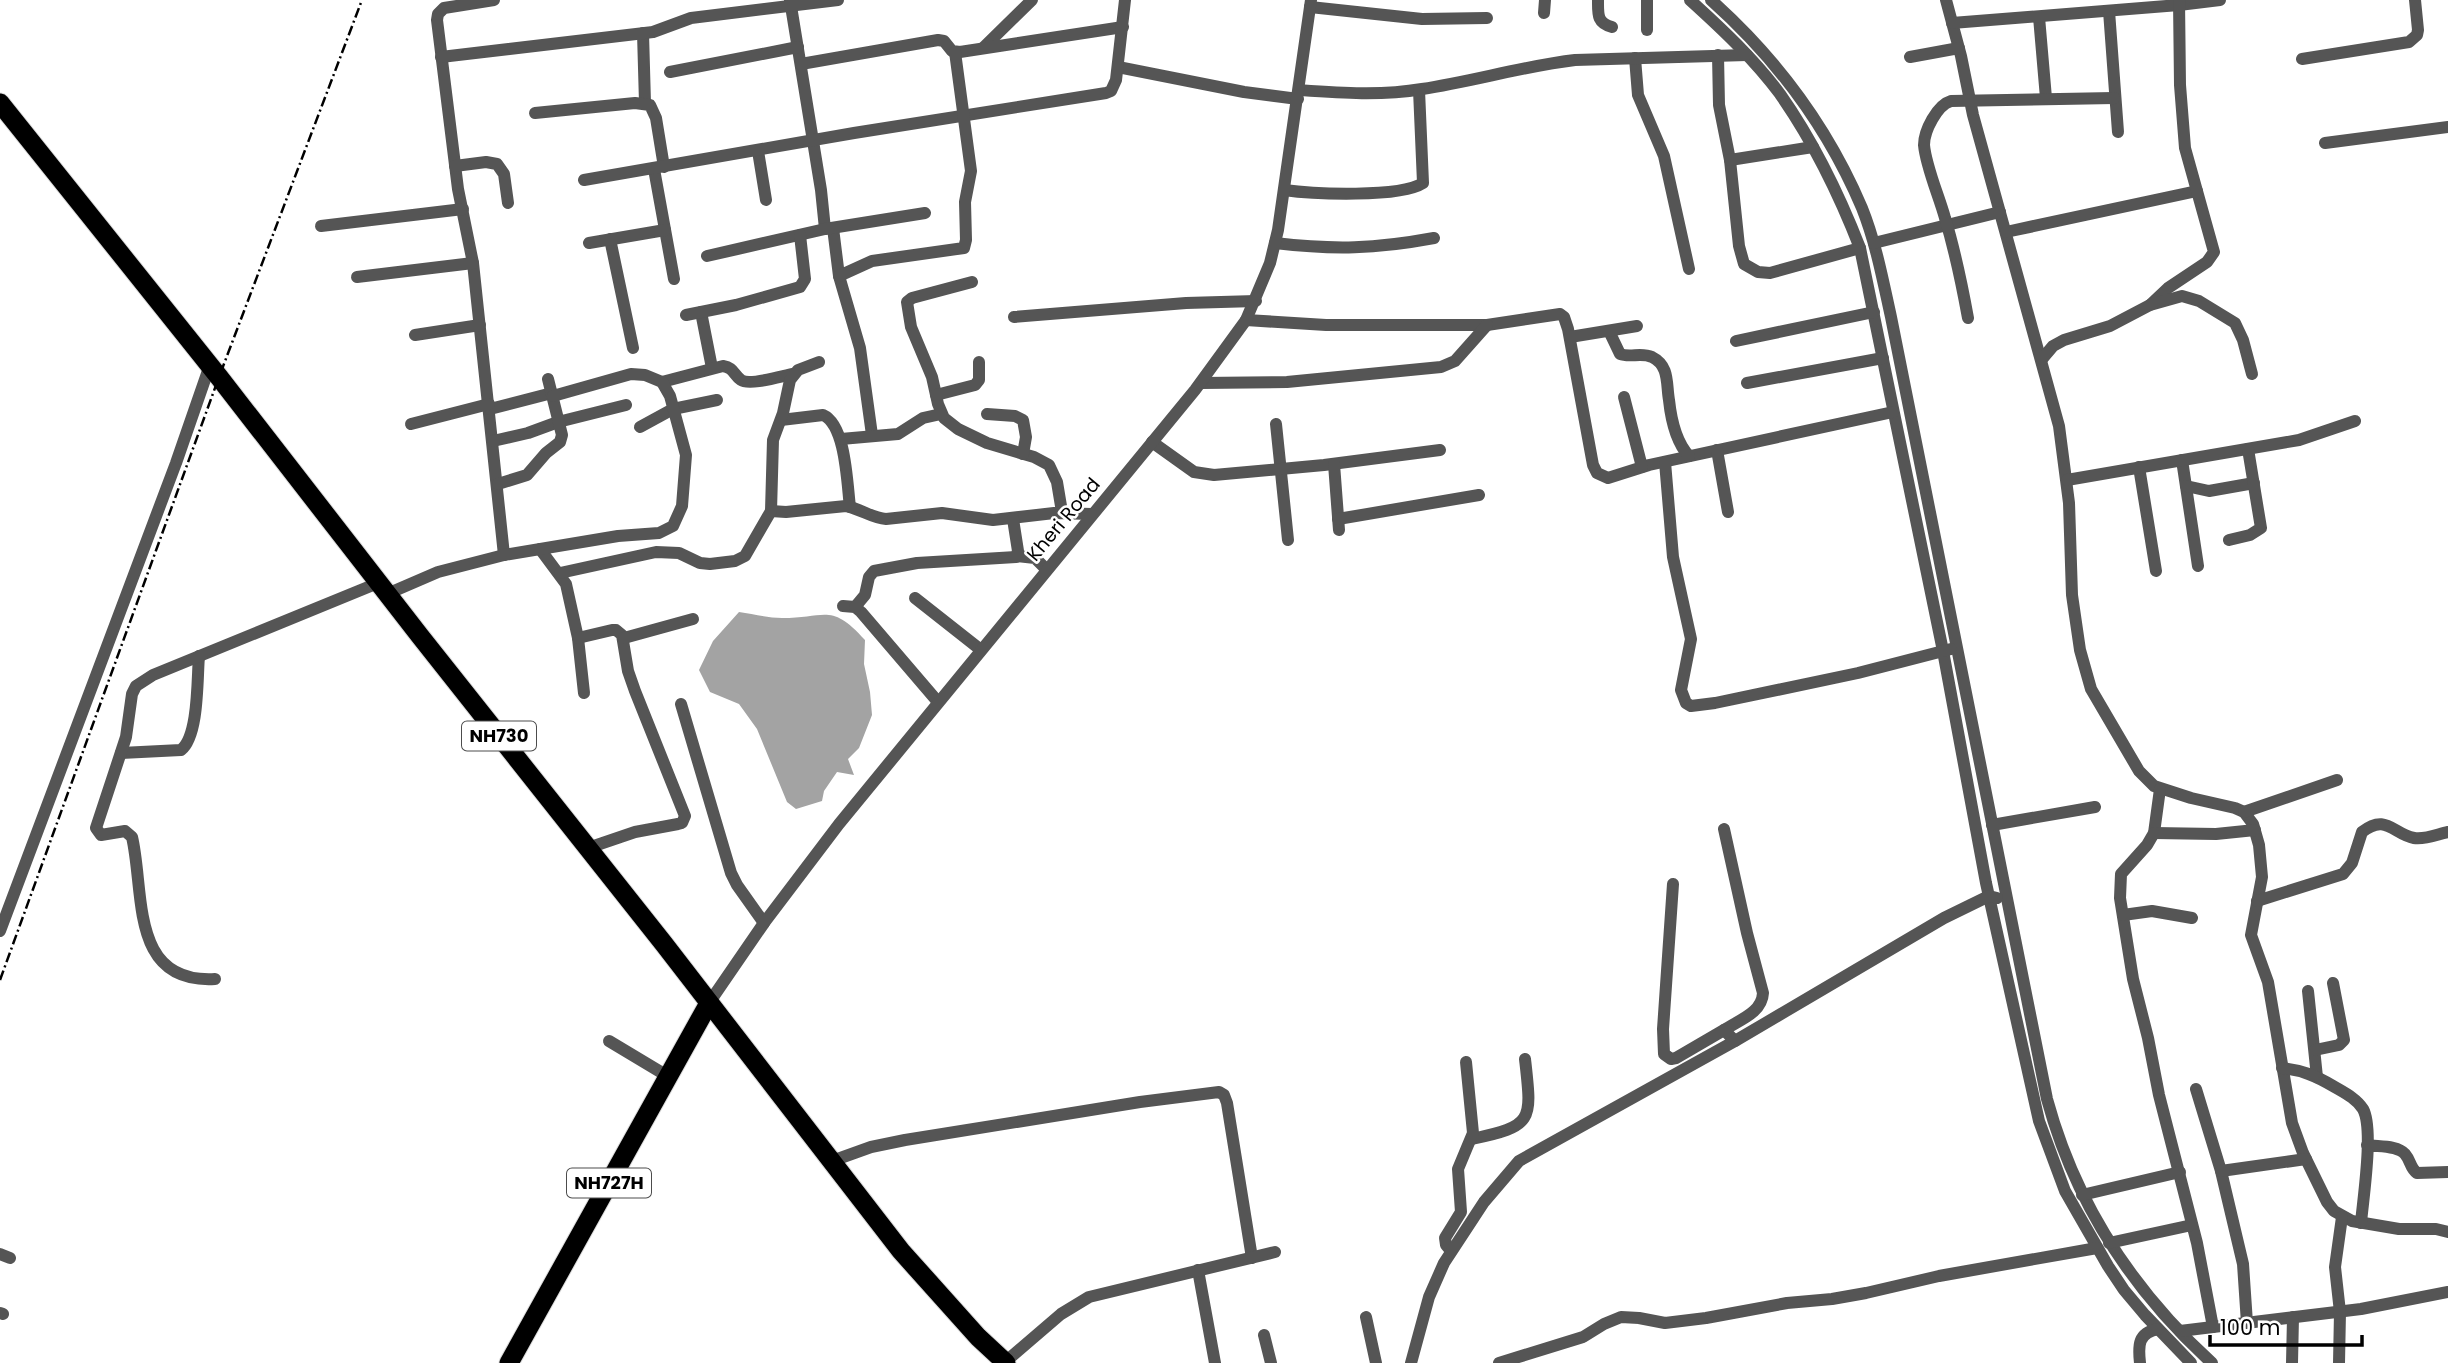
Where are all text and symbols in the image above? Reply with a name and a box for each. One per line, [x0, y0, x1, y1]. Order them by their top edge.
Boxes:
street label: Kheri Road [1020, 472, 1106, 567]
road number: NH730 [462, 722, 536, 750]
road number: NH727H [567, 1168, 651, 1198]
scale bar [2210, 1304, 2362, 1348]
text: 100 m [2220, 1313, 2280, 1342]

